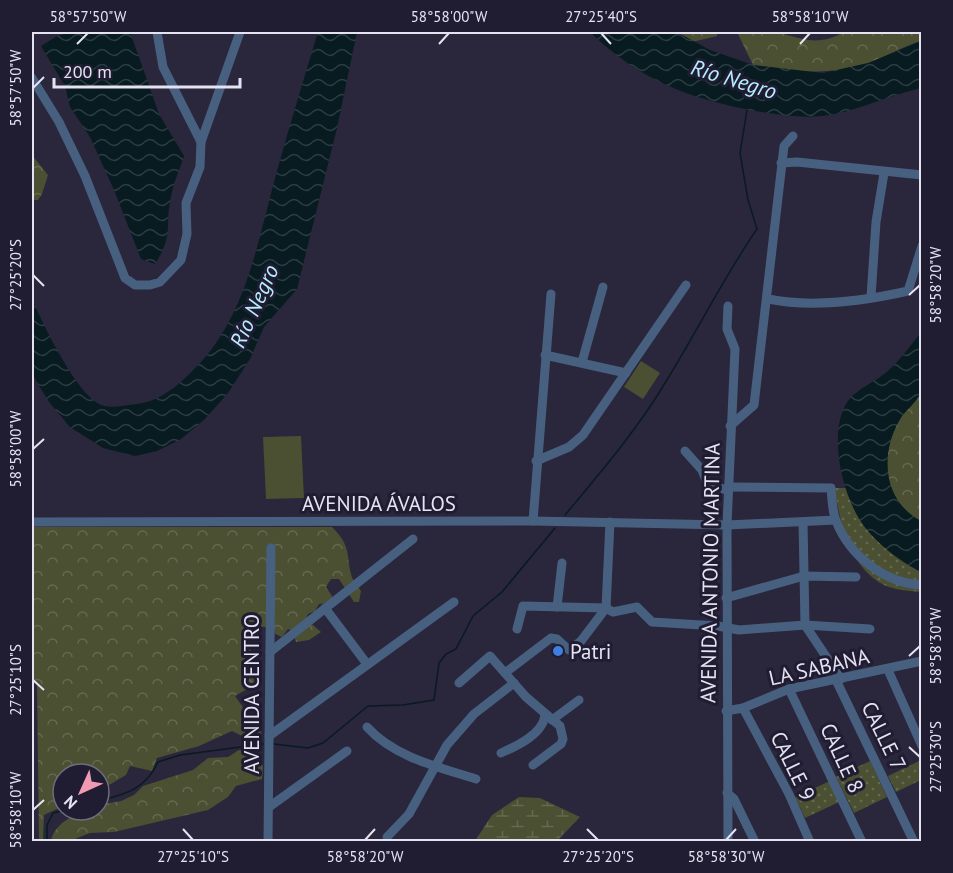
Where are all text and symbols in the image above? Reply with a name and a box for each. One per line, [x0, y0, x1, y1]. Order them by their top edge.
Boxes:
text: 58°57'50"W [50, 7, 127, 26]
text: 58°58'00"W [411, 7, 488, 26]
text: 27°25'40"S [565, 7, 637, 26]
text: 58°58'10"W [772, 7, 849, 26]
text: 58°57'50"W [6, 49, 25, 126]
scale bar [54, 51, 240, 89]
water label: Río Negro [688, 53, 780, 105]
text: 200 m [63, 60, 112, 83]
text: 27°25'20"S [6, 239, 25, 311]
text: 58°58'20"W [926, 246, 945, 323]
water label: Río Negro [223, 260, 285, 352]
text: 58°58'00"W [6, 410, 25, 487]
street label: AVENIDA ANTONIO MARTINA [694, 442, 726, 703]
street label: AVENIDA ÁVALOS [302, 490, 456, 517]
text: 58°58'30"W [926, 607, 945, 684]
street label: AVENIDA CENTRO [238, 614, 265, 774]
place label: Patri [570, 638, 611, 665]
street label: LA SABANA [766, 642, 873, 692]
text: 27°25'10"S [6, 644, 25, 716]
marker: Patri [551, 644, 565, 658]
street label: CALLE 7 [856, 697, 912, 775]
street label: CALLE 8 [814, 719, 870, 797]
text: 27°25'30"S [926, 721, 945, 793]
street label: CALLE 9 [765, 727, 821, 805]
north arrow [51, 762, 111, 822]
text: 58°58'10"W [6, 771, 25, 848]
text: N [60, 792, 81, 813]
text: 27°25'10"S [157, 847, 229, 866]
text: 58°58'20"W [327, 847, 404, 866]
text: 27°25'20"S [562, 847, 634, 866]
text: 58°58'30"W [688, 847, 765, 866]

